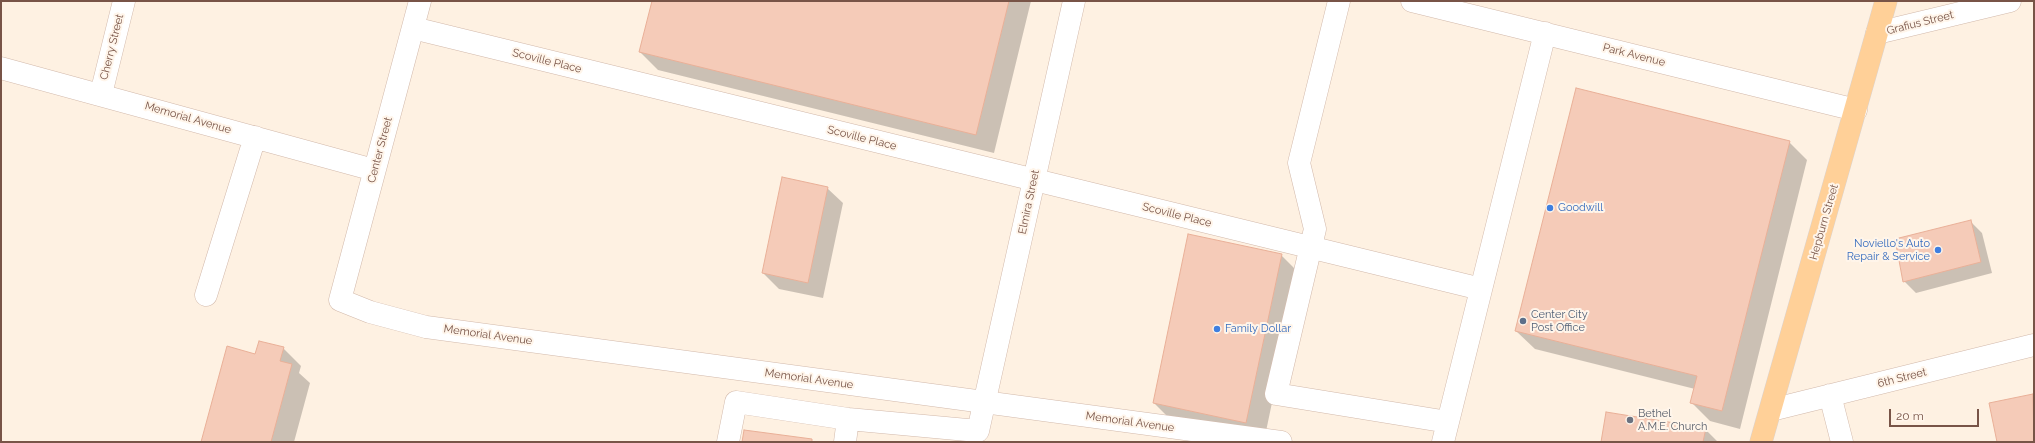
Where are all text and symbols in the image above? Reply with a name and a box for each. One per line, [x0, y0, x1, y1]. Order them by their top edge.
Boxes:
street label: Grafius Street [1885, 8, 1955, 38]
street label: Cherry Street [97, 13, 127, 81]
street label: Park Avenue [1601, 41, 1667, 69]
street label: Scoville Place [511, 46, 583, 76]
street label: Memorial Avenue [143, 99, 233, 137]
street label: Center Street [365, 116, 395, 184]
street label: Scoville Place [826, 123, 898, 153]
street label: Elmira Street [1016, 169, 1042, 235]
street label: Hepburn Street [1807, 183, 1841, 261]
street label: Scoville Place [1141, 200, 1213, 230]
place label: Goodwill [1558, 201, 1603, 215]
marker: Goodwill [1545, 203, 1555, 213]
place label: Noviello's Auto Repair & Service [1847, 237, 1930, 263]
marker: Noviello's Auto Repair & Service [1933, 245, 1943, 255]
place label: Center City Post Office [1531, 308, 1588, 334]
marker: Center City Post Office [1518, 316, 1528, 326]
street label: Memorial Avenue [443, 322, 533, 348]
place label: Family Dollar [1225, 322, 1291, 336]
marker: Family Dollar [1212, 324, 1222, 334]
street label: Memorial Avenue [764, 366, 854, 392]
street label: 6th Street [1876, 366, 1928, 390]
scale bar [1891, 401, 1981, 427]
place label: Bethel A.M.E. Church [1638, 407, 1707, 433]
street label: Memorial Avenue [1085, 409, 1175, 435]
text: 20 m [1896, 409, 1924, 423]
marker: Bethel A.M.E. Church [1625, 415, 1635, 425]

